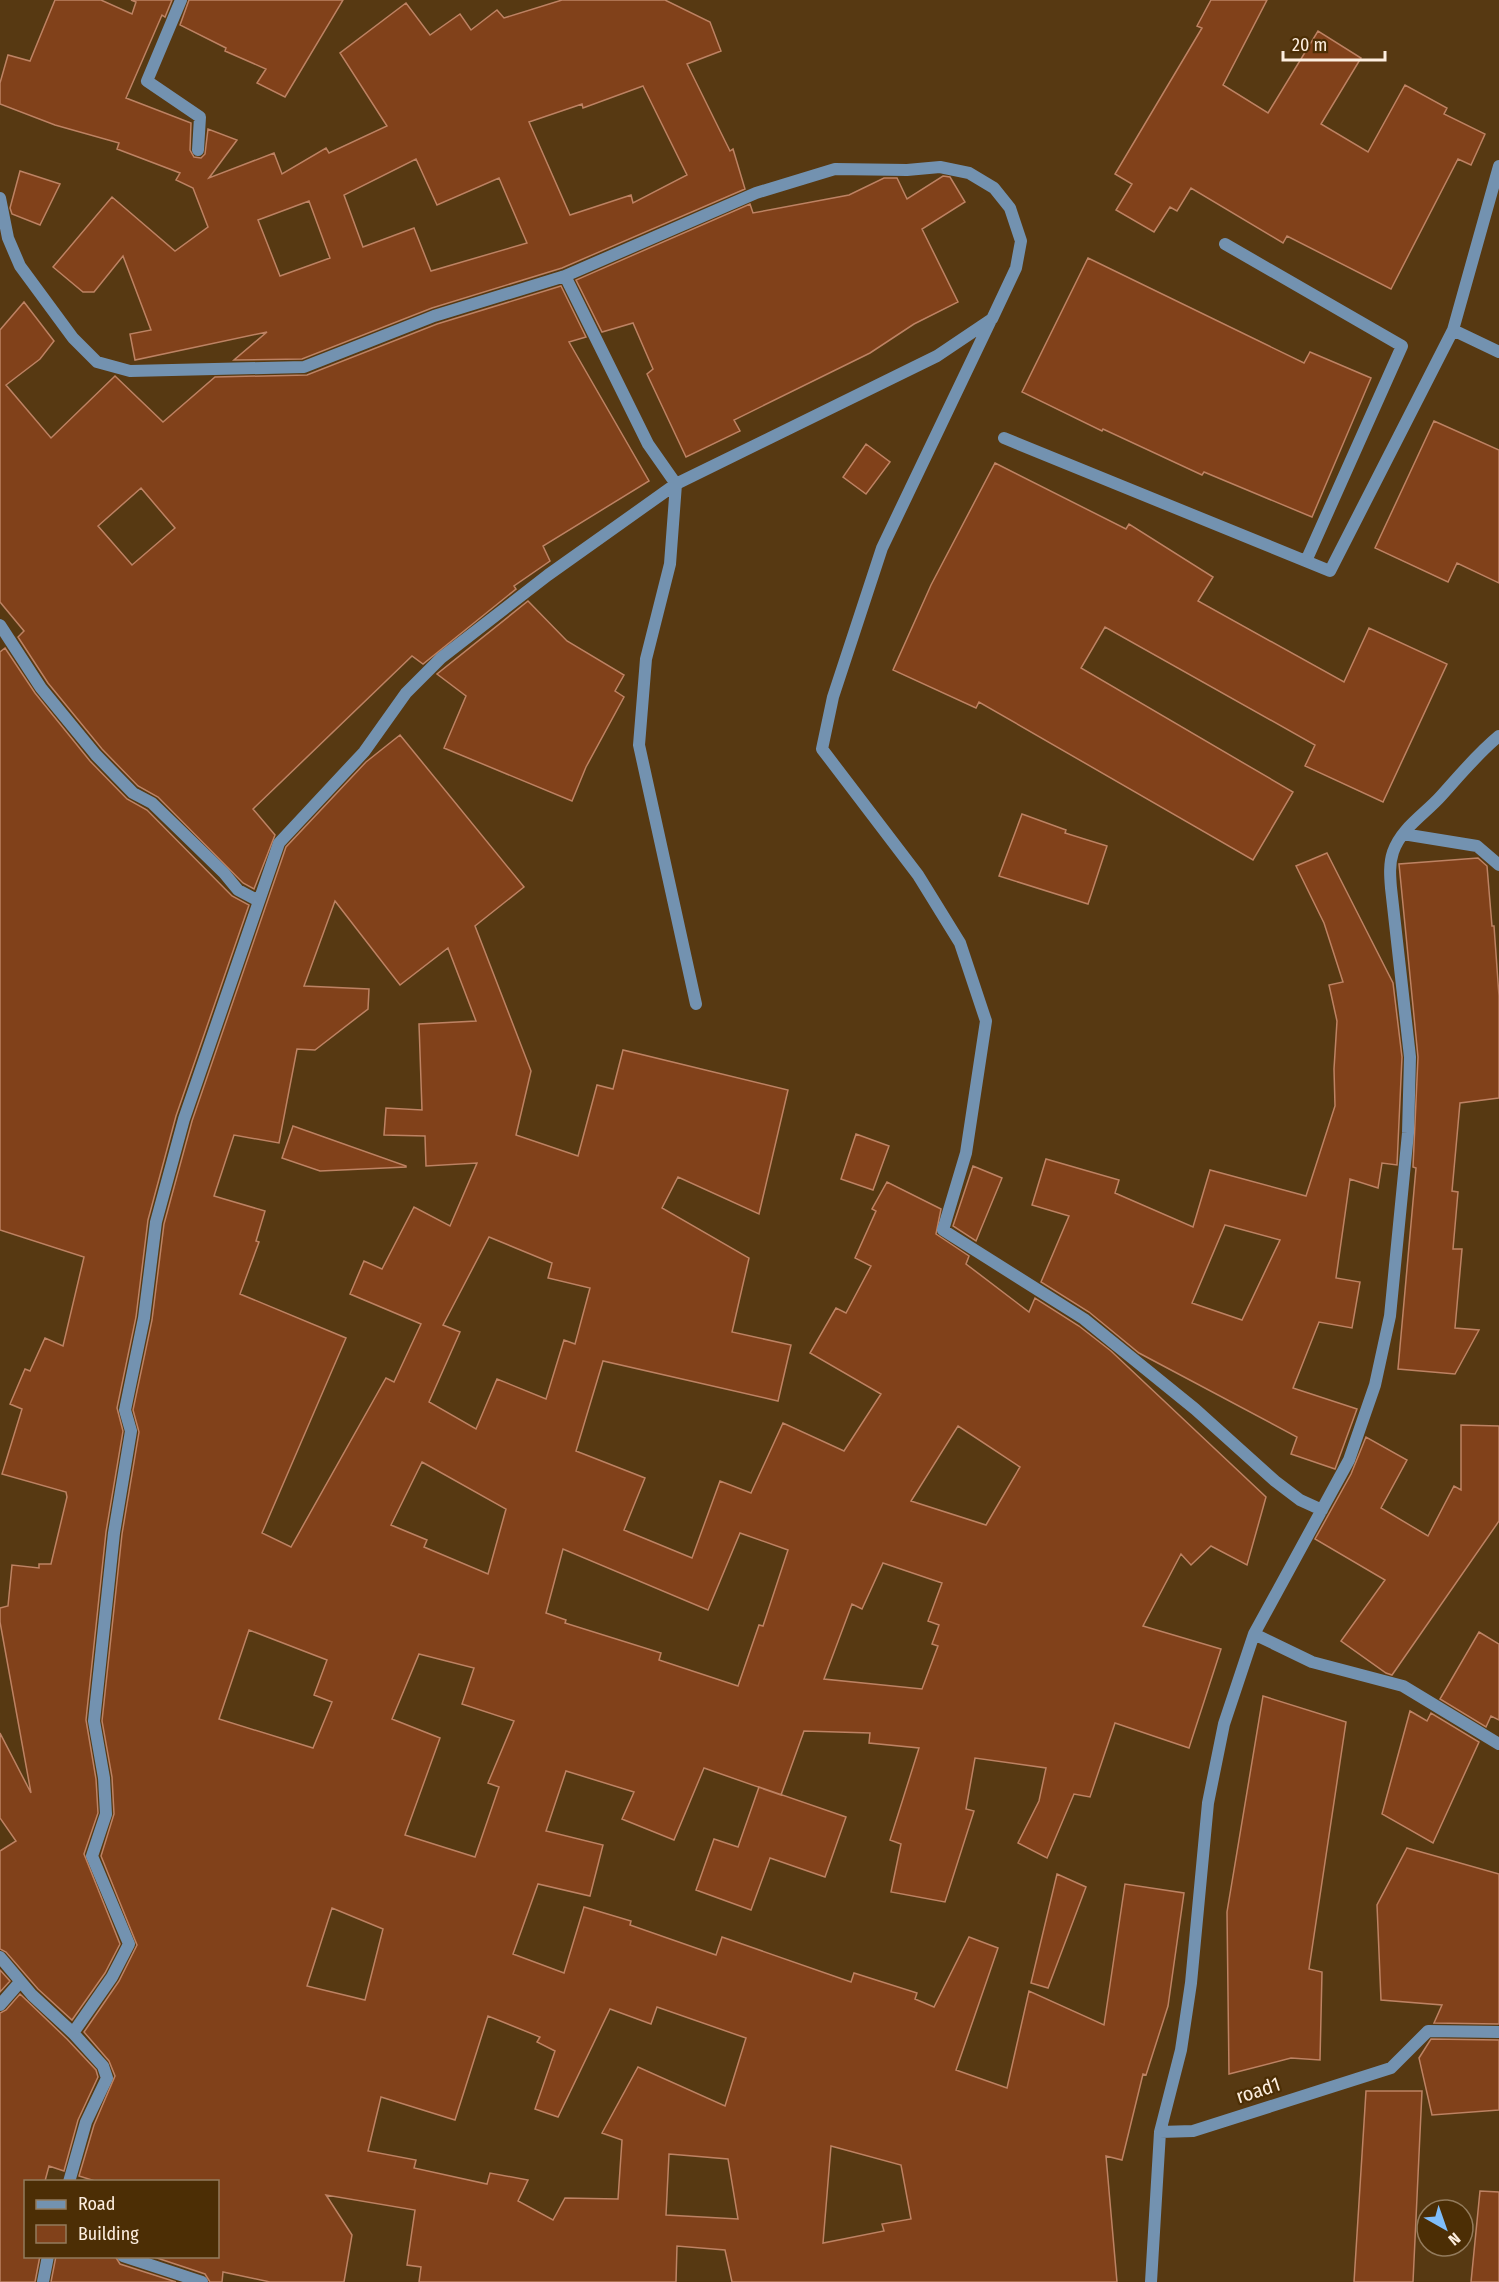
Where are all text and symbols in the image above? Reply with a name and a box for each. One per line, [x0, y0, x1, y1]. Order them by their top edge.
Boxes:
scale bar [1283, 24, 1385, 62]
text: 20 m [1292, 34, 1327, 56]
street label: road1 [1233, 2072, 1283, 2108]
legend [24, 2180, 219, 2258]
text: Road [78, 2193, 115, 2215]
north arrow [1415, 2198, 1475, 2258]
text: Building [78, 2223, 139, 2245]
text: N [1445, 2229, 1464, 2249]

